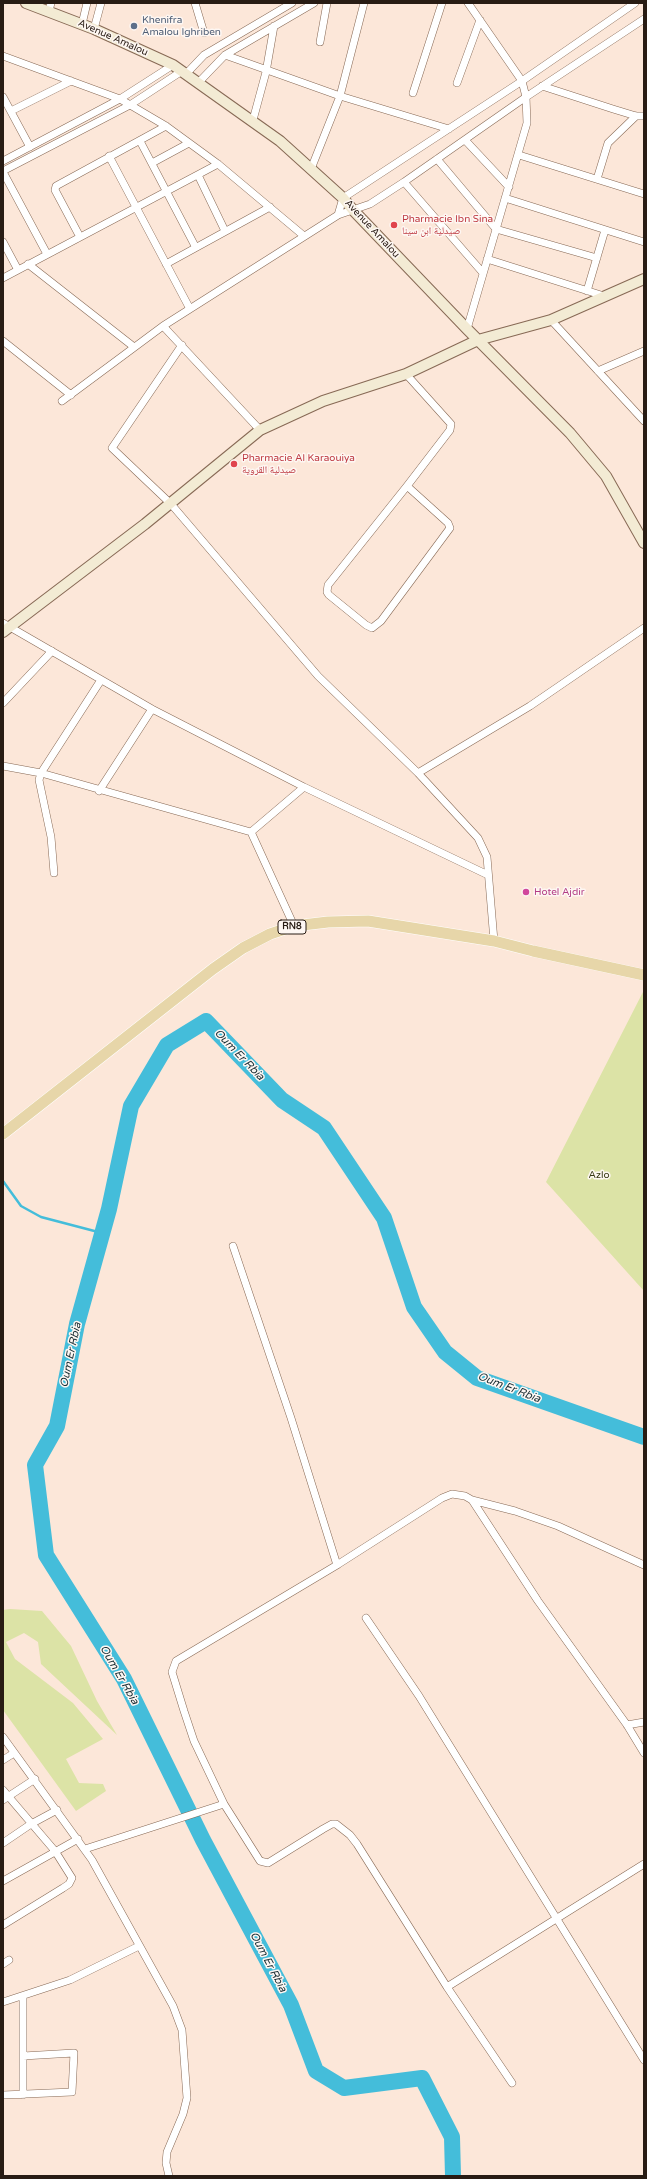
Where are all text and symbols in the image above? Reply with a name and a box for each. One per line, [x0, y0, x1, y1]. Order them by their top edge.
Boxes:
place label: Khenifra Amalou Ighriben [142, 14, 221, 38]
street label: Avenue Amalou [76, 17, 150, 59]
marker: Khenifra Amalou Ighriben [129, 21, 139, 31]
street label: Avenue Amalou [342, 197, 402, 261]
place label: Pharmacie Ibn Sina صيدلية ابن سينا [402, 213, 493, 236]
marker: Pharmacie Ibn Sina صيدلية ابن سينا [389, 220, 399, 230]
place label: Pharmacie Al Karaouiya صيدلية القروية [242, 452, 355, 476]
marker: Pharmacie Al Karaouiya صيدلية القروية [229, 459, 239, 469]
place label: Hotel Ajdir [534, 886, 585, 898]
marker: Hotel Ajdir [521, 887, 531, 897]
road number: RN8 [278, 920, 306, 934]
water label: Oum Er Rbia [211, 1027, 267, 1083]
park label: Azlo [588, 1169, 610, 1181]
water label: Oum Er Rbia [58, 1321, 84, 1389]
water label: Oum Er Rbia [476, 1370, 542, 1406]
water label: Oum Er Rbia [97, 1643, 141, 1707]
water label: Oum Er Rbia [247, 1930, 289, 1994]

